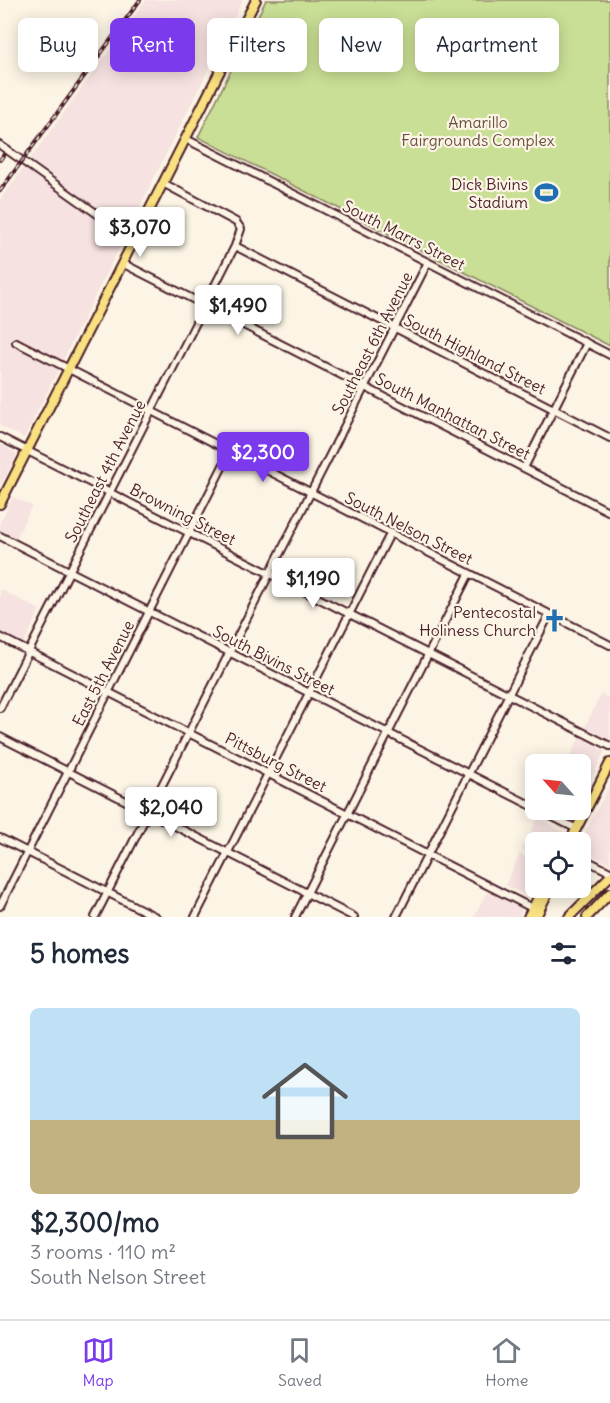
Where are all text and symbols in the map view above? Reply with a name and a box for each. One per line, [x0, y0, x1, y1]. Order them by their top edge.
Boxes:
chip: Buy [18, 18, 98, 72]
chip: Rent [110, 18, 195, 72]
chip: Filters [207, 18, 307, 72]
chip: New [319, 18, 403, 72]
chip: Apartment [415, 18, 559, 72]
park label: Amarillo Fairgrounds Complex [401, 112, 555, 150]
place label: Dick Bivins Stadium [451, 174, 528, 212]
sports icon: Dick Bivins Stadium [533, 180, 559, 206]
street label: South Marrs Street [340, 196, 469, 275]
pin: $3,070 [91, 207, 189, 258]
text: $3,070 [109, 214, 171, 239]
street label: Southeast 6th Avenue [327, 268, 417, 418]
pin: $1,490 [189, 285, 287, 336]
text: $1,490 [209, 292, 267, 317]
street label: South Highland Street [401, 309, 550, 399]
street label: South Manhattan Street [372, 368, 534, 464]
street label: Southeast 4th Avenue [60, 396, 150, 546]
pin: $2,300 [214, 432, 312, 483]
text: $2,300 [231, 439, 295, 464]
street label: Browning Street [127, 479, 240, 550]
street label: South Nelson Street [342, 487, 477, 569]
pin: $1,190 [264, 558, 362, 609]
text: $1,190 [286, 565, 340, 590]
place label: Pentecostal Holiness Church [419, 602, 536, 640]
church icon: Pentecostal Holiness Church [541, 608, 567, 634]
street label: East 5th Avenue [68, 617, 138, 729]
street label: South Bivins Street [210, 621, 339, 700]
street label: Pittsburg Street [222, 728, 331, 796]
north arrow [525, 754, 591, 820]
map controls [525, 754, 591, 898]
pin: $2,040 [122, 787, 220, 838]
text: $2,040 [139, 794, 203, 819]
button: locate [525, 832, 591, 898]
text: 5 homes [30, 937, 129, 970]
icon: filters [547, 937, 580, 970]
icon: home [251, 1047, 359, 1155]
text: $2,300/mo [30, 1206, 159, 1239]
text: 3 rooms · 110 m² [30, 1239, 176, 1264]
text: South Nelson Street [30, 1264, 206, 1289]
tab: Map [82, 1334, 115, 1390]
tab: Saved [278, 1334, 322, 1390]
tab: Home [485, 1334, 528, 1390]

